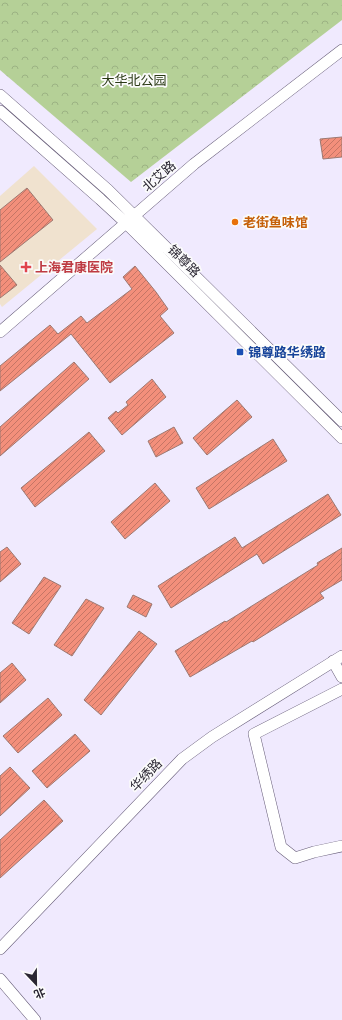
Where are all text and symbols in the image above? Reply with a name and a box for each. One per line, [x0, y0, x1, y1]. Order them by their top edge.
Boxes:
park label: 大华北公园 [101, 71, 167, 90]
street label: 北艾路 [138, 156, 180, 196]
place label: 老街鱼味馆 [243, 213, 308, 232]
marker: 老街鱼味馆 [230, 217, 240, 227]
street label: 锦尊路 [163, 240, 205, 282]
place label: 上海君康医院 [35, 258, 113, 277]
marker: 上海君康医院 [20, 261, 32, 273]
place label: 锦尊路华绣路 [248, 343, 326, 362]
marker: 锦尊路华绣路 [235, 347, 245, 357]
street label: 华绣路 [126, 754, 166, 796]
north arrow [16, 964, 56, 1004]
text: 北 [32, 984, 48, 1003]

